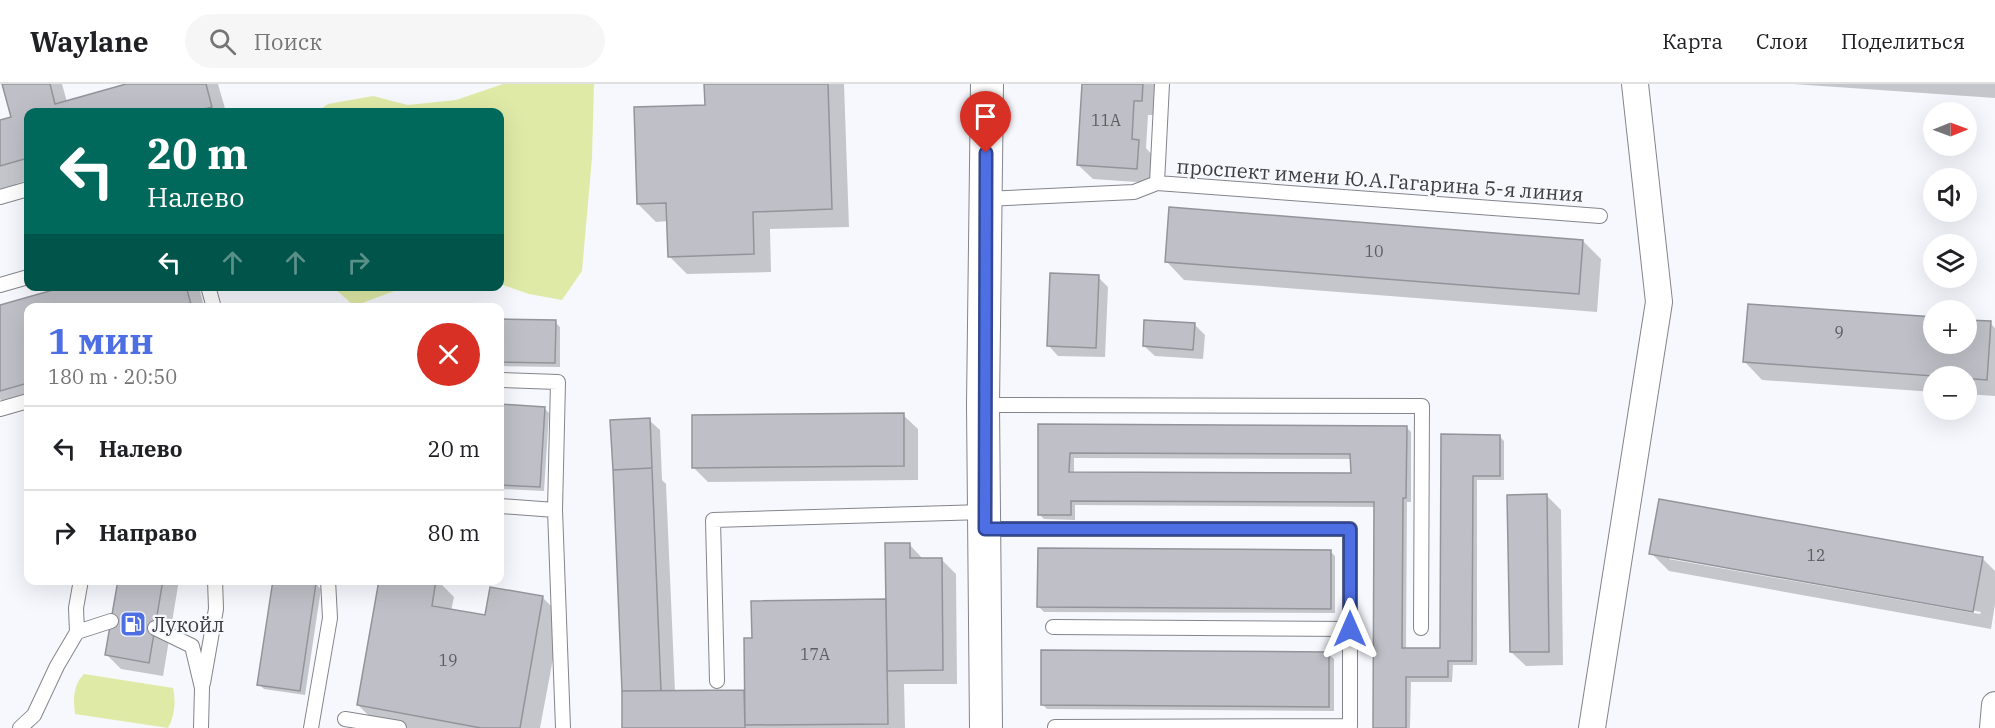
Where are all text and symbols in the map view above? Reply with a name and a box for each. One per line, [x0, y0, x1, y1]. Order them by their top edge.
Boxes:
search box [185, 14, 605, 68]
text: Waylane [30, 23, 149, 60]
icon: search [206, 25, 239, 58]
text: Поиск [254, 27, 322, 56]
text: Карта [1662, 27, 1723, 55]
text: Слои [1756, 27, 1808, 55]
text: Поделиться [1841, 27, 1965, 55]
pin [960, 91, 1011, 153]
icon: arrive [969, 100, 1002, 133]
north arrow [1923, 102, 1977, 156]
map controls [1923, 102, 1977, 420]
house number: 11А [1091, 110, 1121, 130]
text: 20 m [147, 126, 248, 181]
icon: left [48, 132, 126, 210]
street label: проспект имени Ю.А.Гагарина 5-я линия [1176, 152, 1584, 208]
button: sound [1923, 168, 1977, 222]
text: Налево [147, 179, 244, 214]
button: layers [1923, 234, 1977, 288]
house number: 10 [1364, 241, 1384, 261]
icon: left [153, 246, 186, 279]
icon: ahead [216, 246, 249, 279]
icon: ahead [279, 246, 312, 279]
icon: right [342, 246, 375, 279]
button: + [1923, 300, 1977, 354]
text: 1 мин [48, 317, 154, 364]
house number: 9 [1834, 322, 1844, 342]
button: close [417, 323, 480, 386]
text: 180 m · 20:50 [48, 363, 177, 390]
button: − [1923, 366, 1977, 420]
icon: left [48, 432, 81, 465]
text: Налево [99, 434, 183, 463]
text: 20 m [428, 434, 480, 463]
icon: right [48, 516, 81, 549]
text: Направо [99, 518, 197, 547]
text: 80 m [428, 518, 480, 547]
house number: 12 [1806, 545, 1826, 565]
position arrow [1318, 597, 1382, 661]
fuel station icon: Лукойл [118, 609, 148, 639]
place label: Лукойл [152, 611, 224, 638]
house number: 17А [800, 644, 830, 664]
house number: 19 [438, 650, 458, 670]

